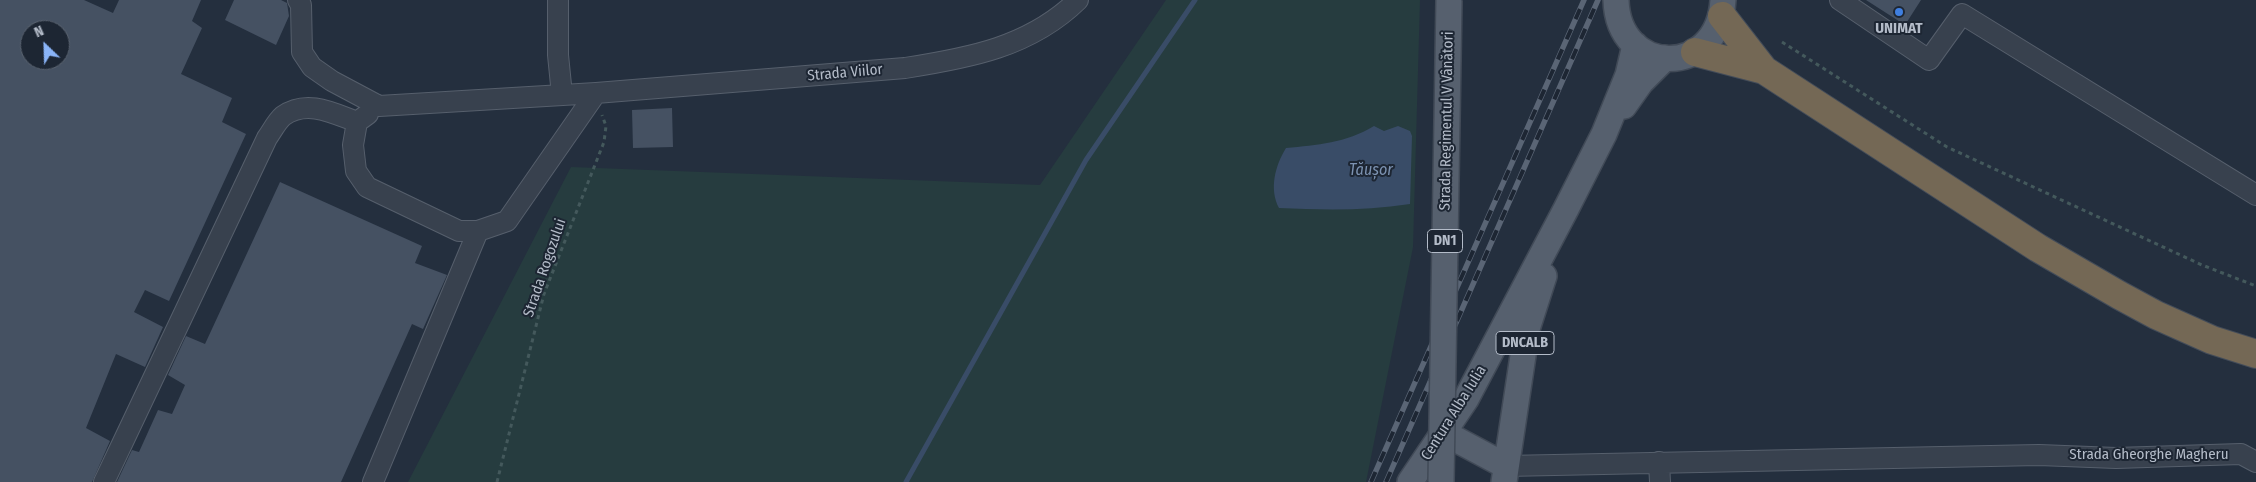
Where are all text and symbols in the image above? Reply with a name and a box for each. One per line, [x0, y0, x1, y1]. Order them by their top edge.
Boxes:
marker: UNIMAT [1893, 6, 1905, 18]
north arrow [20, 20, 70, 70]
place label: UNIMAT [1875, 20, 1923, 38]
text: N [32, 22, 46, 41]
street label: Strada Regimentul V Vânători [1436, 31, 1458, 211]
street label: Strada Viilor [807, 61, 883, 85]
water label: Tăușor [1349, 161, 1393, 181]
street label: Strada Rogozului [520, 216, 570, 320]
road number: DN1 [1428, 230, 1462, 252]
road number: DNCALB [1496, 332, 1554, 354]
street label: Centura Alba Iulia [1418, 362, 1490, 464]
street label: Strada Gheorghe Magheru [2069, 446, 2229, 464]

